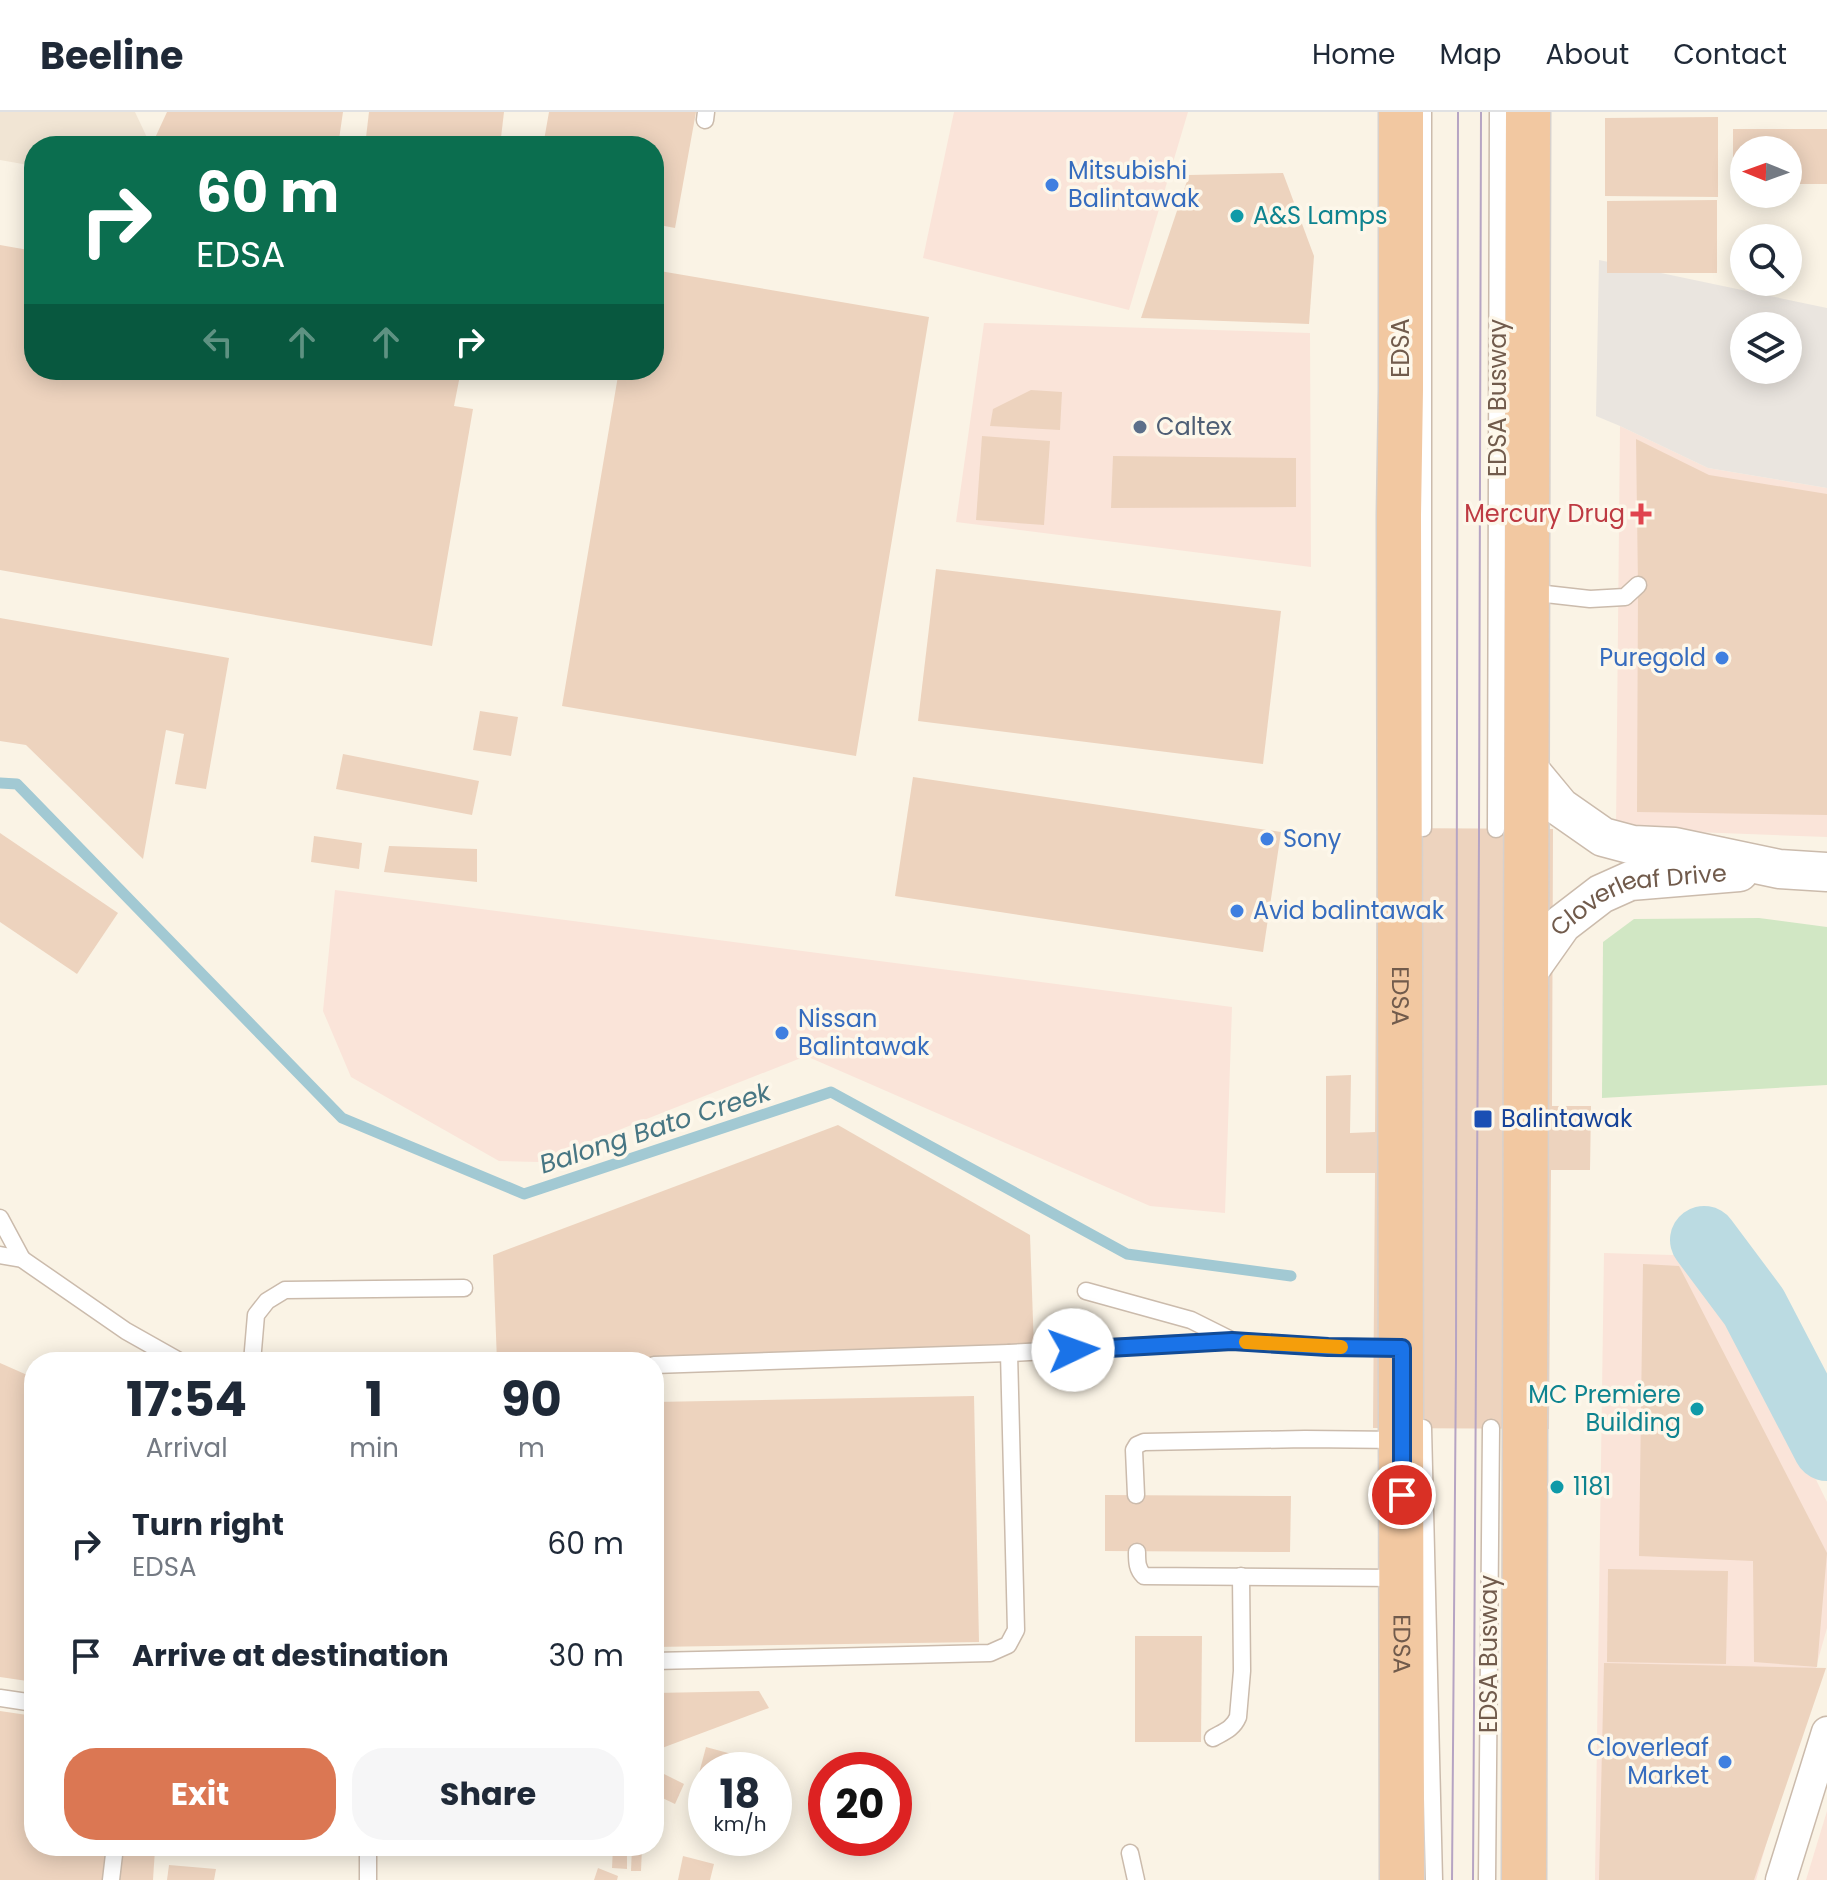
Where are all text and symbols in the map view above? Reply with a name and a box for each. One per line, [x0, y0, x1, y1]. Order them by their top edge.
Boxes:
text: Beeline [40, 29, 183, 82]
text: Home [1312, 35, 1395, 74]
text: Map [1439, 35, 1501, 74]
text: About [1545, 35, 1629, 74]
text: Contact [1673, 35, 1787, 74]
north arrow [1730, 136, 1802, 208]
map controls [1730, 136, 1802, 384]
text: 60 m [196, 153, 339, 232]
place label: Mitsubishi Balintawak [1068, 154, 1200, 215]
icon: right [64, 168, 168, 272]
marker: Mitsubishi Balintawak [1043, 176, 1061, 194]
place label: A&S Lamps [1253, 199, 1387, 232]
marker: A&S Lamps [1228, 207, 1246, 225]
button: search [1730, 224, 1802, 296]
text: EDSA [196, 229, 285, 280]
button: layers [1730, 312, 1802, 384]
street label: EDSA [1384, 318, 1417, 378]
street label: EDSA Busway [1481, 319, 1514, 477]
icon: left [196, 320, 240, 364]
icon: ahead [280, 320, 324, 364]
icon: ahead [364, 320, 408, 364]
icon: right [448, 320, 492, 364]
place label: Caltex [1156, 410, 1232, 443]
marker: Caltex [1131, 418, 1149, 436]
place label: Mercury Drug [1464, 497, 1625, 530]
marker: Mercury Drug [1632, 505, 1650, 523]
place label: Puregold [1599, 641, 1706, 674]
marker: Puregold [1713, 649, 1731, 667]
place label: Sony [1283, 822, 1342, 855]
marker: Sony [1258, 830, 1276, 848]
street label: Cloverleaf Drive [1542, 856, 1728, 942]
place label: Avid balintawak [1253, 894, 1445, 927]
marker: Avid balintawak [1228, 902, 1246, 920]
street label: EDSA [1384, 966, 1417, 1026]
place label: Nissan Balintawak [798, 1002, 930, 1063]
marker: Nissan Balintawak [773, 1024, 791, 1042]
water label: Balong Bato Creek [535, 1073, 777, 1182]
place label: Balintawak [1501, 1102, 1633, 1135]
marker: Balintawak [1472, 1108, 1494, 1130]
position arrow [1031, 1308, 1115, 1392]
text: 17:54 [126, 1366, 247, 1433]
text: 1 [365, 1366, 383, 1433]
text: 90 [501, 1366, 562, 1433]
place label: MC Premiere Building [1528, 1378, 1681, 1439]
marker: MC Premiere Building [1688, 1400, 1706, 1418]
text: Arrival [146, 1430, 228, 1466]
text: min [349, 1430, 399, 1466]
text: m [518, 1430, 545, 1466]
pin [1368, 1461, 1436, 1529]
place label: 1181 [1573, 1470, 1611, 1503]
icon: arrive [1380, 1473, 1424, 1517]
marker: 1181 [1548, 1478, 1566, 1496]
text: Turn right [132, 1503, 284, 1546]
icon: right [64, 1522, 108, 1566]
text: 60 m [547, 1522, 624, 1565]
text: EDSA [132, 1549, 197, 1585]
street label: EDSA Busway [1472, 1575, 1505, 1733]
street label: EDSA [1385, 1614, 1419, 1674]
icon: arrive [64, 1634, 108, 1678]
text: Arrive at destination [132, 1634, 449, 1677]
text: 30 m [549, 1634, 624, 1677]
place label: Cloverleaf Market [1587, 1731, 1709, 1792]
button: Exit [64, 1748, 336, 1840]
button: Share [352, 1748, 624, 1840]
speed limit sign: 20 [808, 1752, 912, 1856]
marker: Cloverleaf Market [1716, 1753, 1734, 1771]
text: 18 [720, 1766, 760, 1822]
text: km/h [713, 1810, 767, 1838]

